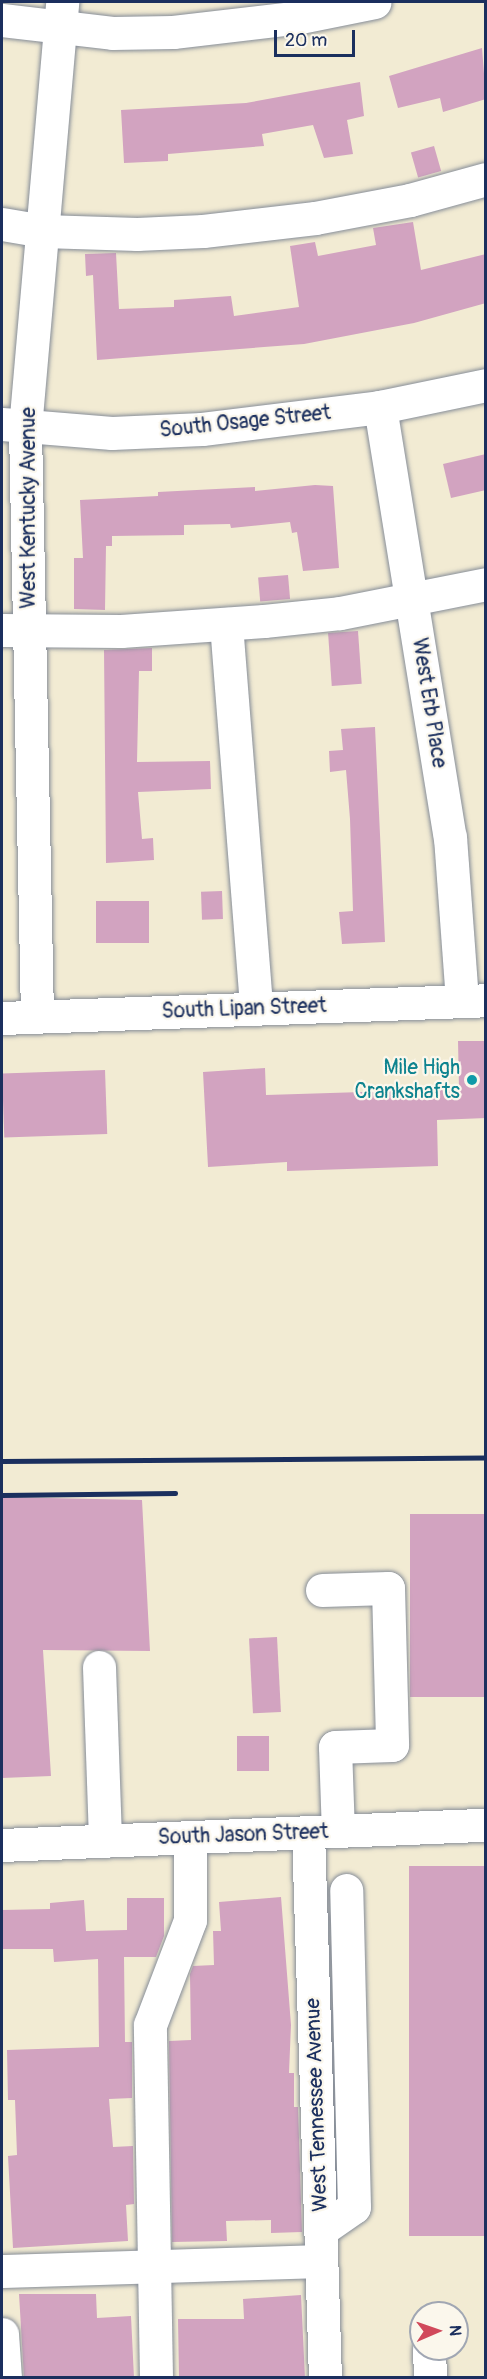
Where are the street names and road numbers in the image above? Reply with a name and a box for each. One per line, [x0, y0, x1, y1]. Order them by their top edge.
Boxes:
street label: South Osage Street [158, 400, 332, 444]
street label: West Kentucky Avenue [16, 407, 42, 609]
street label: West Erb Place [406, 636, 452, 770]
street label: South Lipan Street [161, 994, 327, 1024]
street label: South Jason Street [157, 1819, 329, 1851]
street label: West Tennessee Avenue [301, 1998, 333, 2212]

